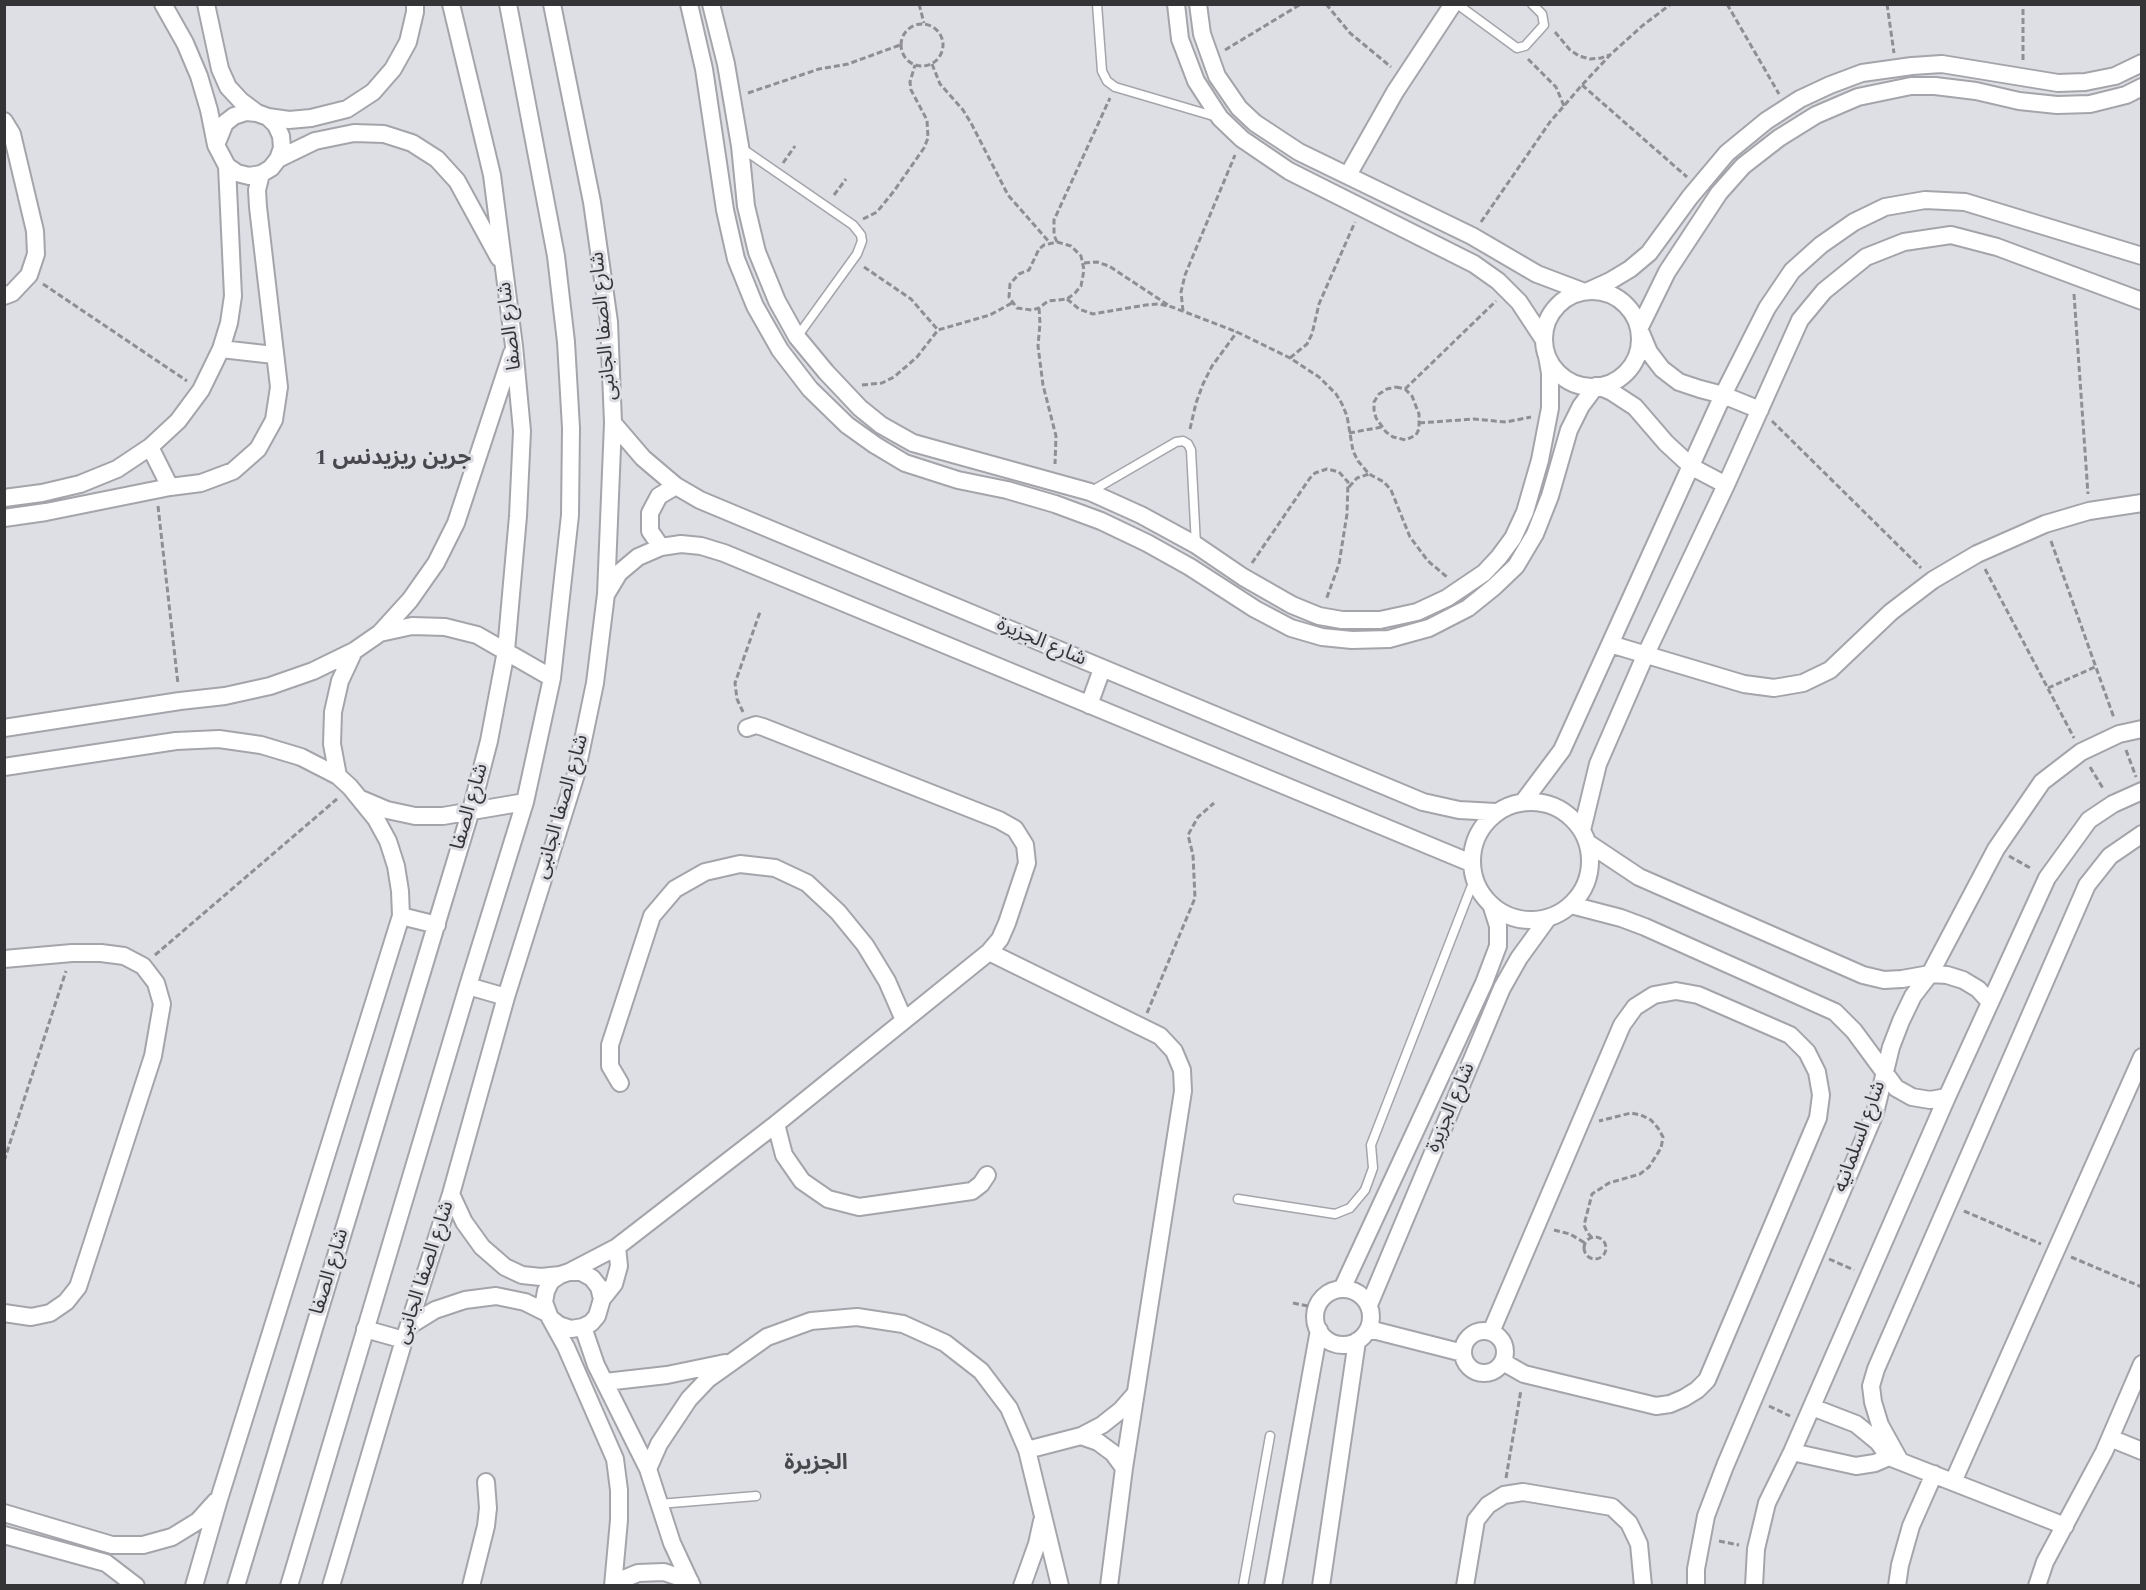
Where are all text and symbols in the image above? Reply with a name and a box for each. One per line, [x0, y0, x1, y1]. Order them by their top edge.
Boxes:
street label: شارع الصفا الجانبى [587, 251, 623, 401]
street label: شارع الصفا [494, 281, 528, 371]
district label: جرين ريزيدنس 1 [315, 447, 471, 473]
street label: شارع الجزيرة [992, 613, 1090, 673]
street label: شارع الصفا الجانبى [531, 732, 595, 882]
street label: شارع الصفا [447, 761, 495, 853]
street label: شارع الجزيرة [1422, 1059, 1482, 1157]
street label: شارع السلمانيه [1830, 1078, 1892, 1196]
street label: شارع الصفا الجانبى [392, 1198, 460, 1348]
street label: شارع الصفا [307, 1226, 355, 1318]
district label: الجزيرة [784, 1452, 848, 1478]

